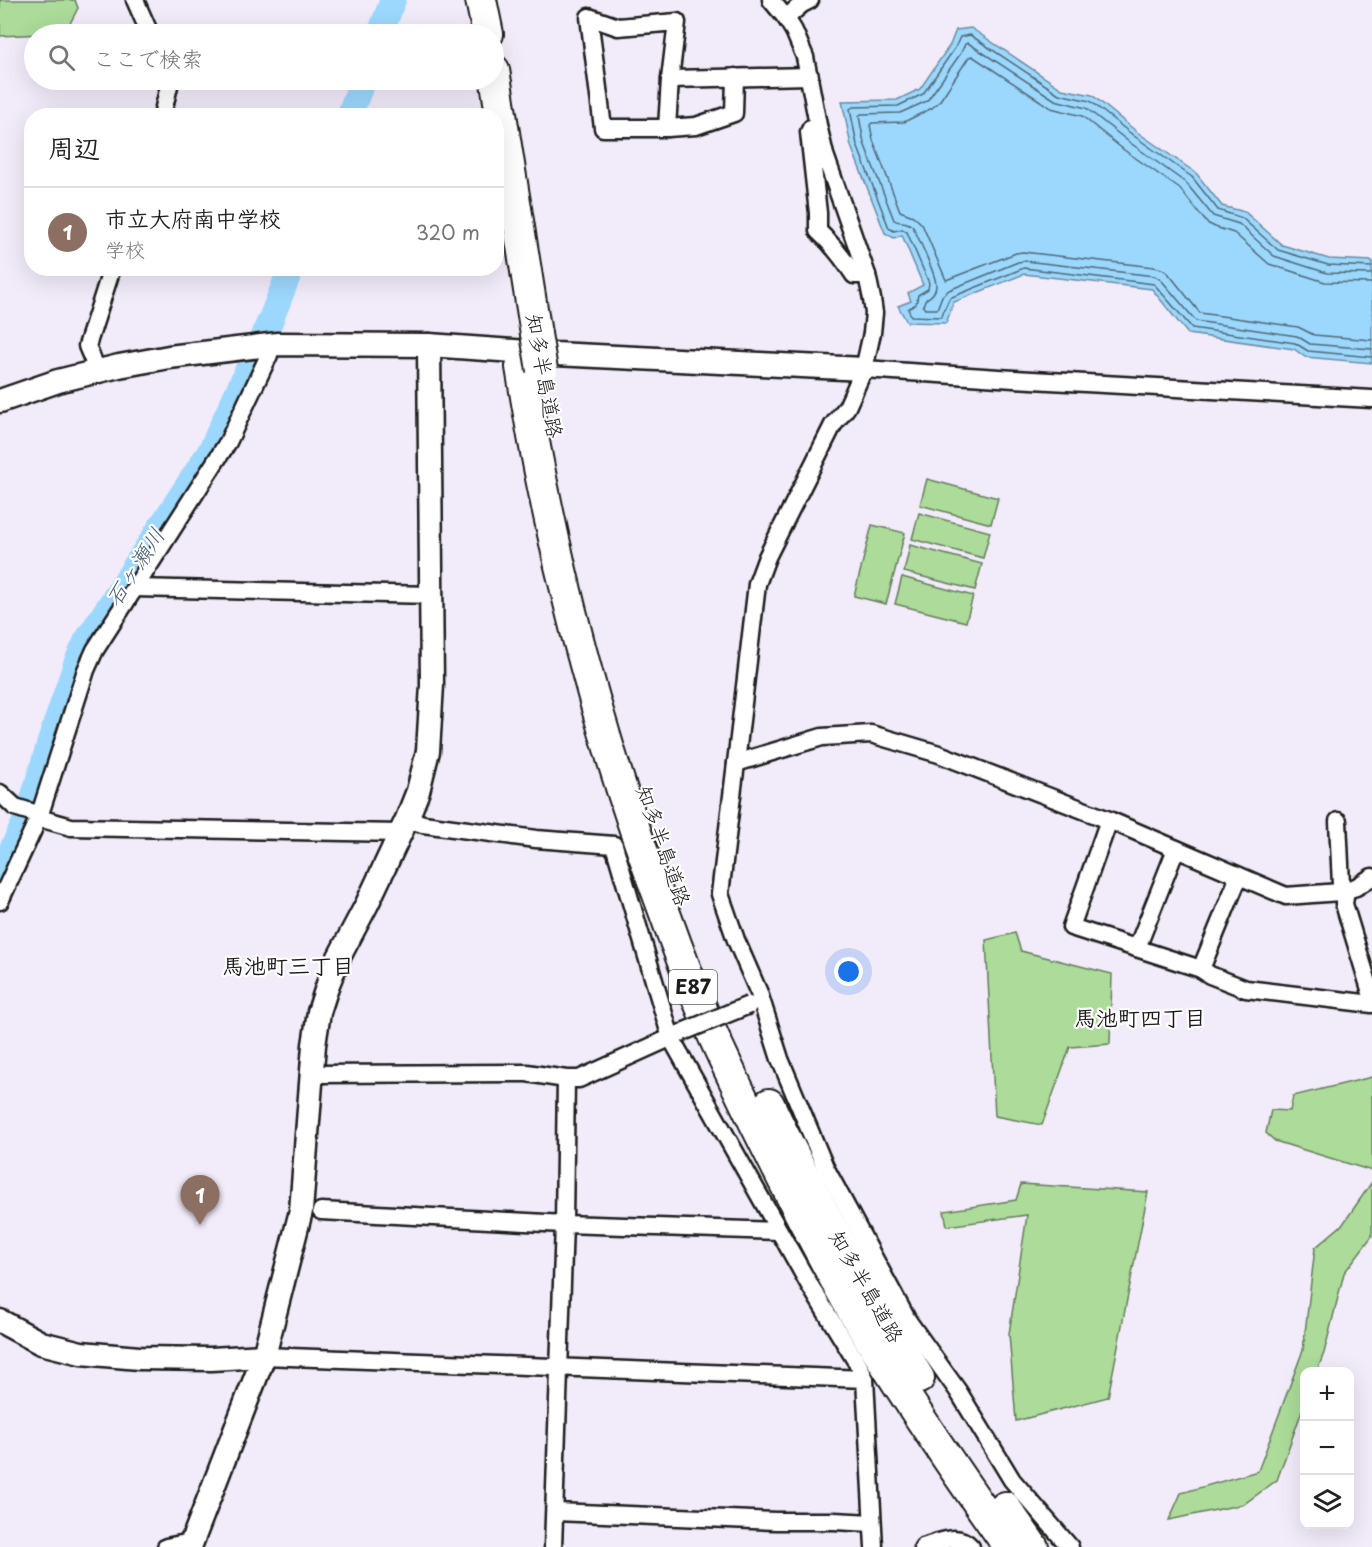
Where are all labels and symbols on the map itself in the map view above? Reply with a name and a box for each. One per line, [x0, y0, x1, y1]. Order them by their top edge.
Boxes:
street label: 知多半島道路 [519, 311, 573, 440]
water label: 石ヶ瀬川 [96, 520, 172, 612]
street label: 知多半島道路 [629, 781, 701, 910]
district label: 馬池町三丁目 [222, 948, 354, 981]
your location [834, 957, 863, 986]
road number: E87 [669, 970, 717, 1004]
district label: 馬池町四丁目 [1074, 1000, 1206, 1033]
pin: 1 [180, 1176, 220, 1225]
street label: 知多半島道路 [822, 1223, 913, 1349]

